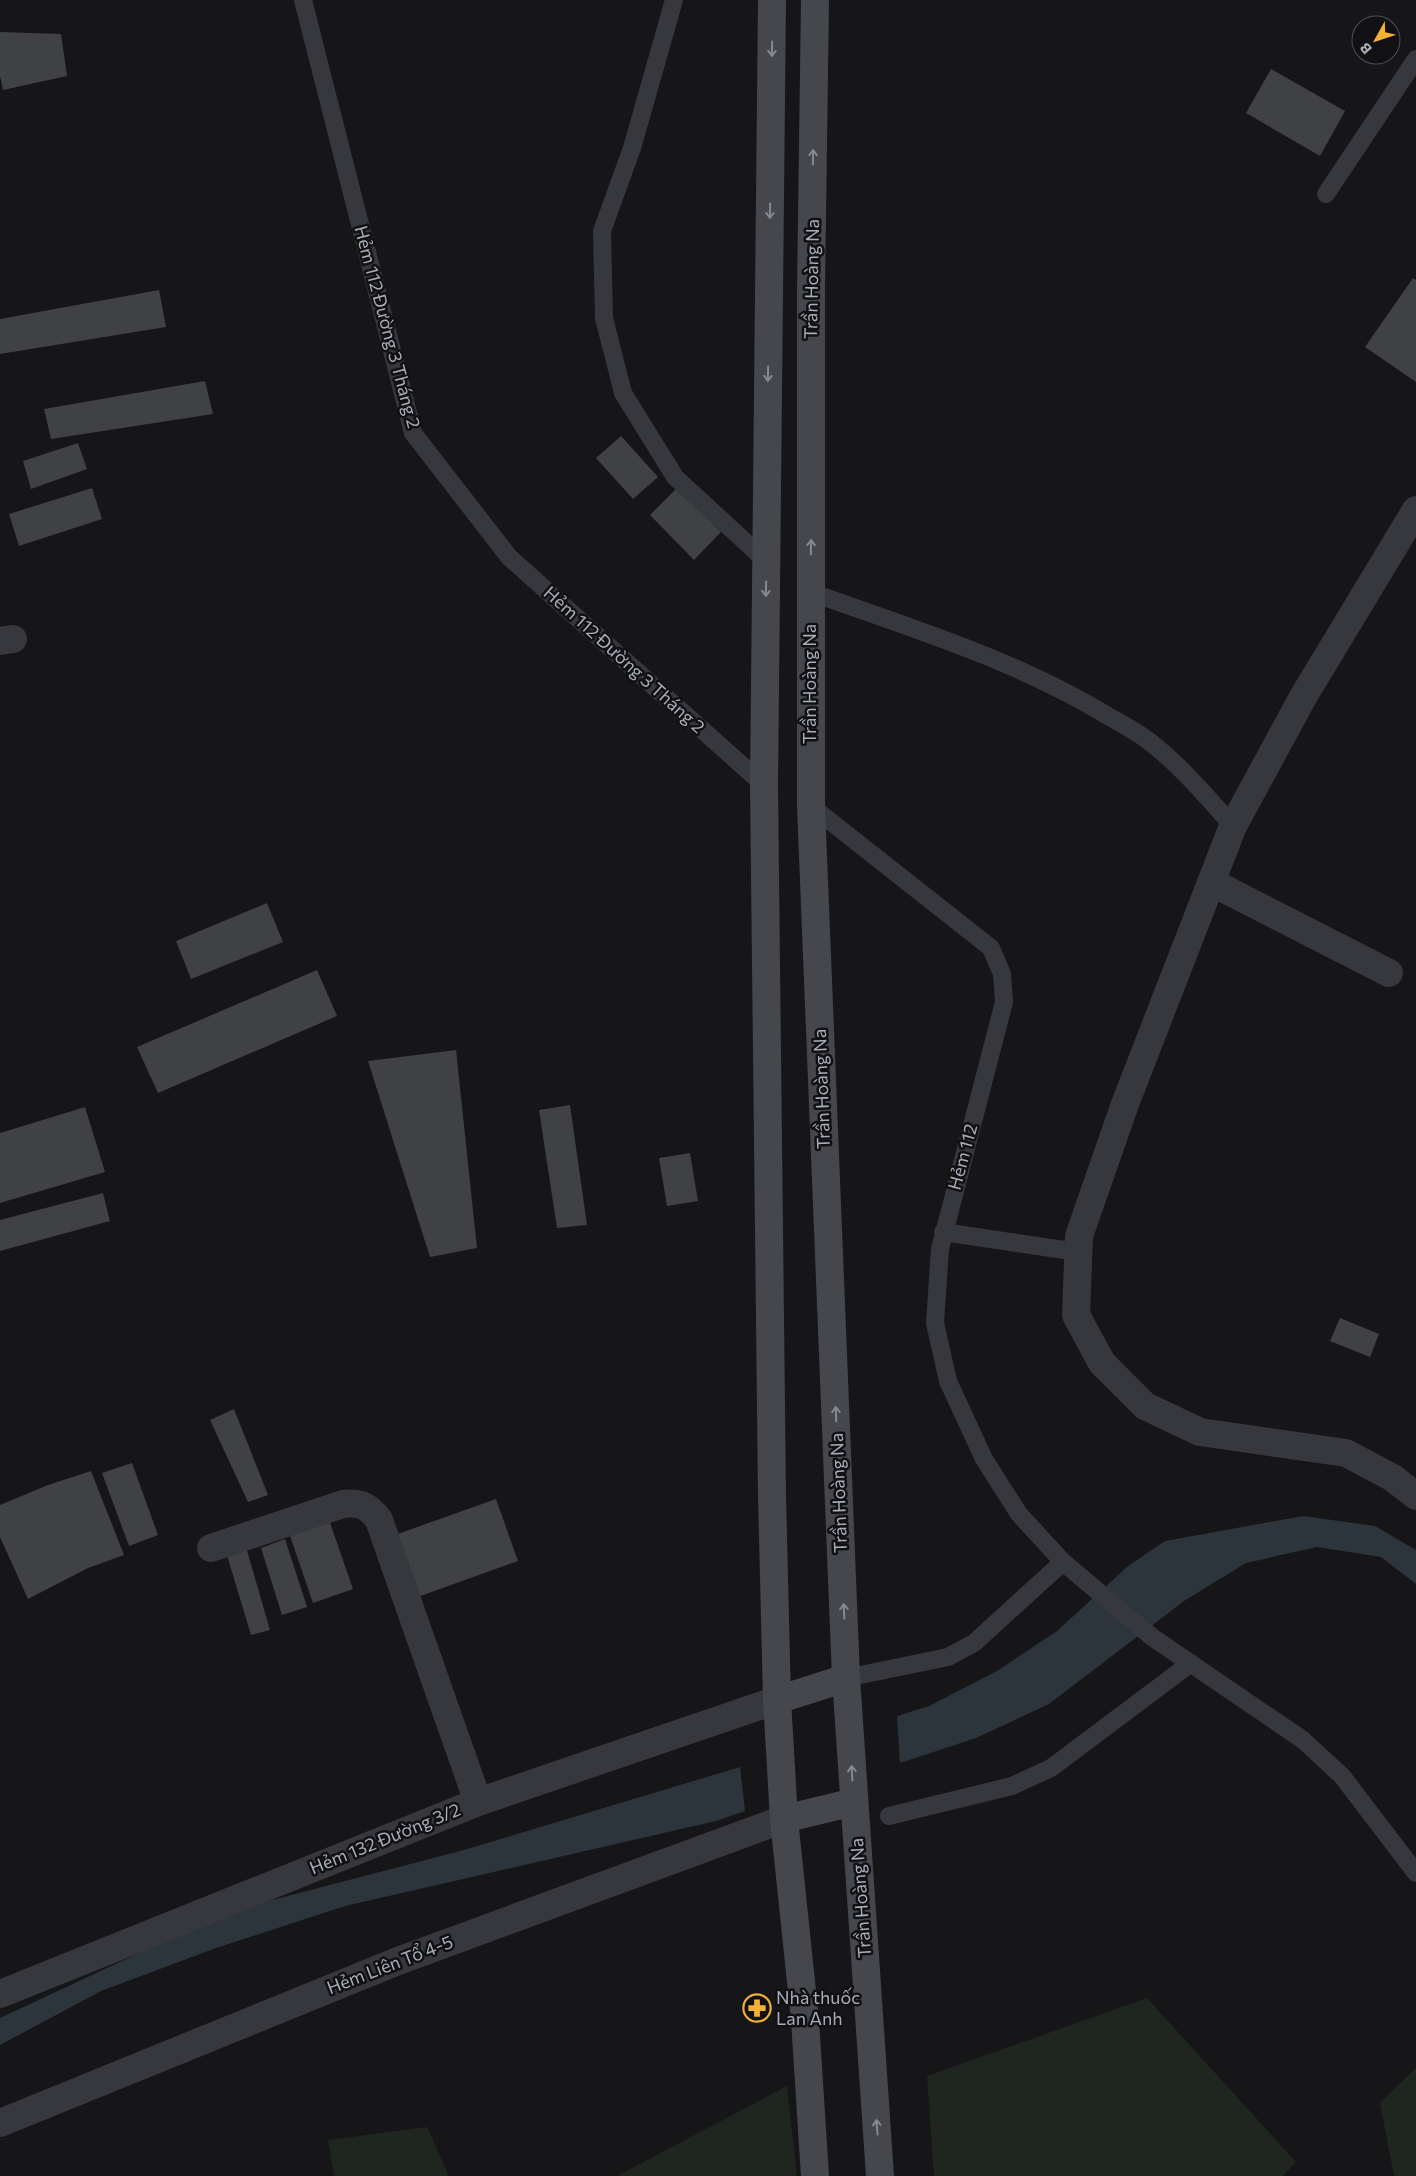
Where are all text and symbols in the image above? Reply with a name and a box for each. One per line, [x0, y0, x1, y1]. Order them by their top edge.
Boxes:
north arrow [1351, 15, 1401, 65]
one-way arrow [767, 40, 777, 56]
text: B [1356, 40, 1375, 58]
one-way arrow [808, 150, 818, 166]
one-way arrow [765, 202, 775, 219]
street label: Trần Hoàng Na [799, 219, 823, 339]
street label: Hẻm 112 Đường 3 Tháng 2 [350, 223, 426, 431]
one-way arrow [763, 365, 773, 381]
one-way arrow [806, 540, 816, 556]
one-way arrow [761, 580, 771, 596]
street label: Hẻm 112 Đường 3 Tháng 2 [540, 581, 710, 737]
street label: Trần Hoàng Na [798, 624, 820, 744]
street label: Trần Hoàng Na [808, 1029, 834, 1149]
street label: Hẻm 112 [943, 1121, 981, 1192]
one-way arrow [831, 1406, 840, 1422]
street label: Trần Hoàng Na [825, 1433, 851, 1553]
one-way arrow [839, 1603, 848, 1619]
one-way arrow [847, 1766, 856, 1782]
street label: Hẻm 132 Đường 3/2 [306, 1798, 463, 1878]
street label: Trần Hoàng Na [845, 1837, 875, 1959]
street label: Hẻm Liên Tổ 4-5 [323, 1930, 456, 1998]
place label: Nhà thuốc Lan Anh [776, 1986, 860, 2029]
pharmacy icon: Nhà thuốc Lan Anh [742, 1993, 772, 2023]
one-way arrow [873, 2120, 882, 2136]

